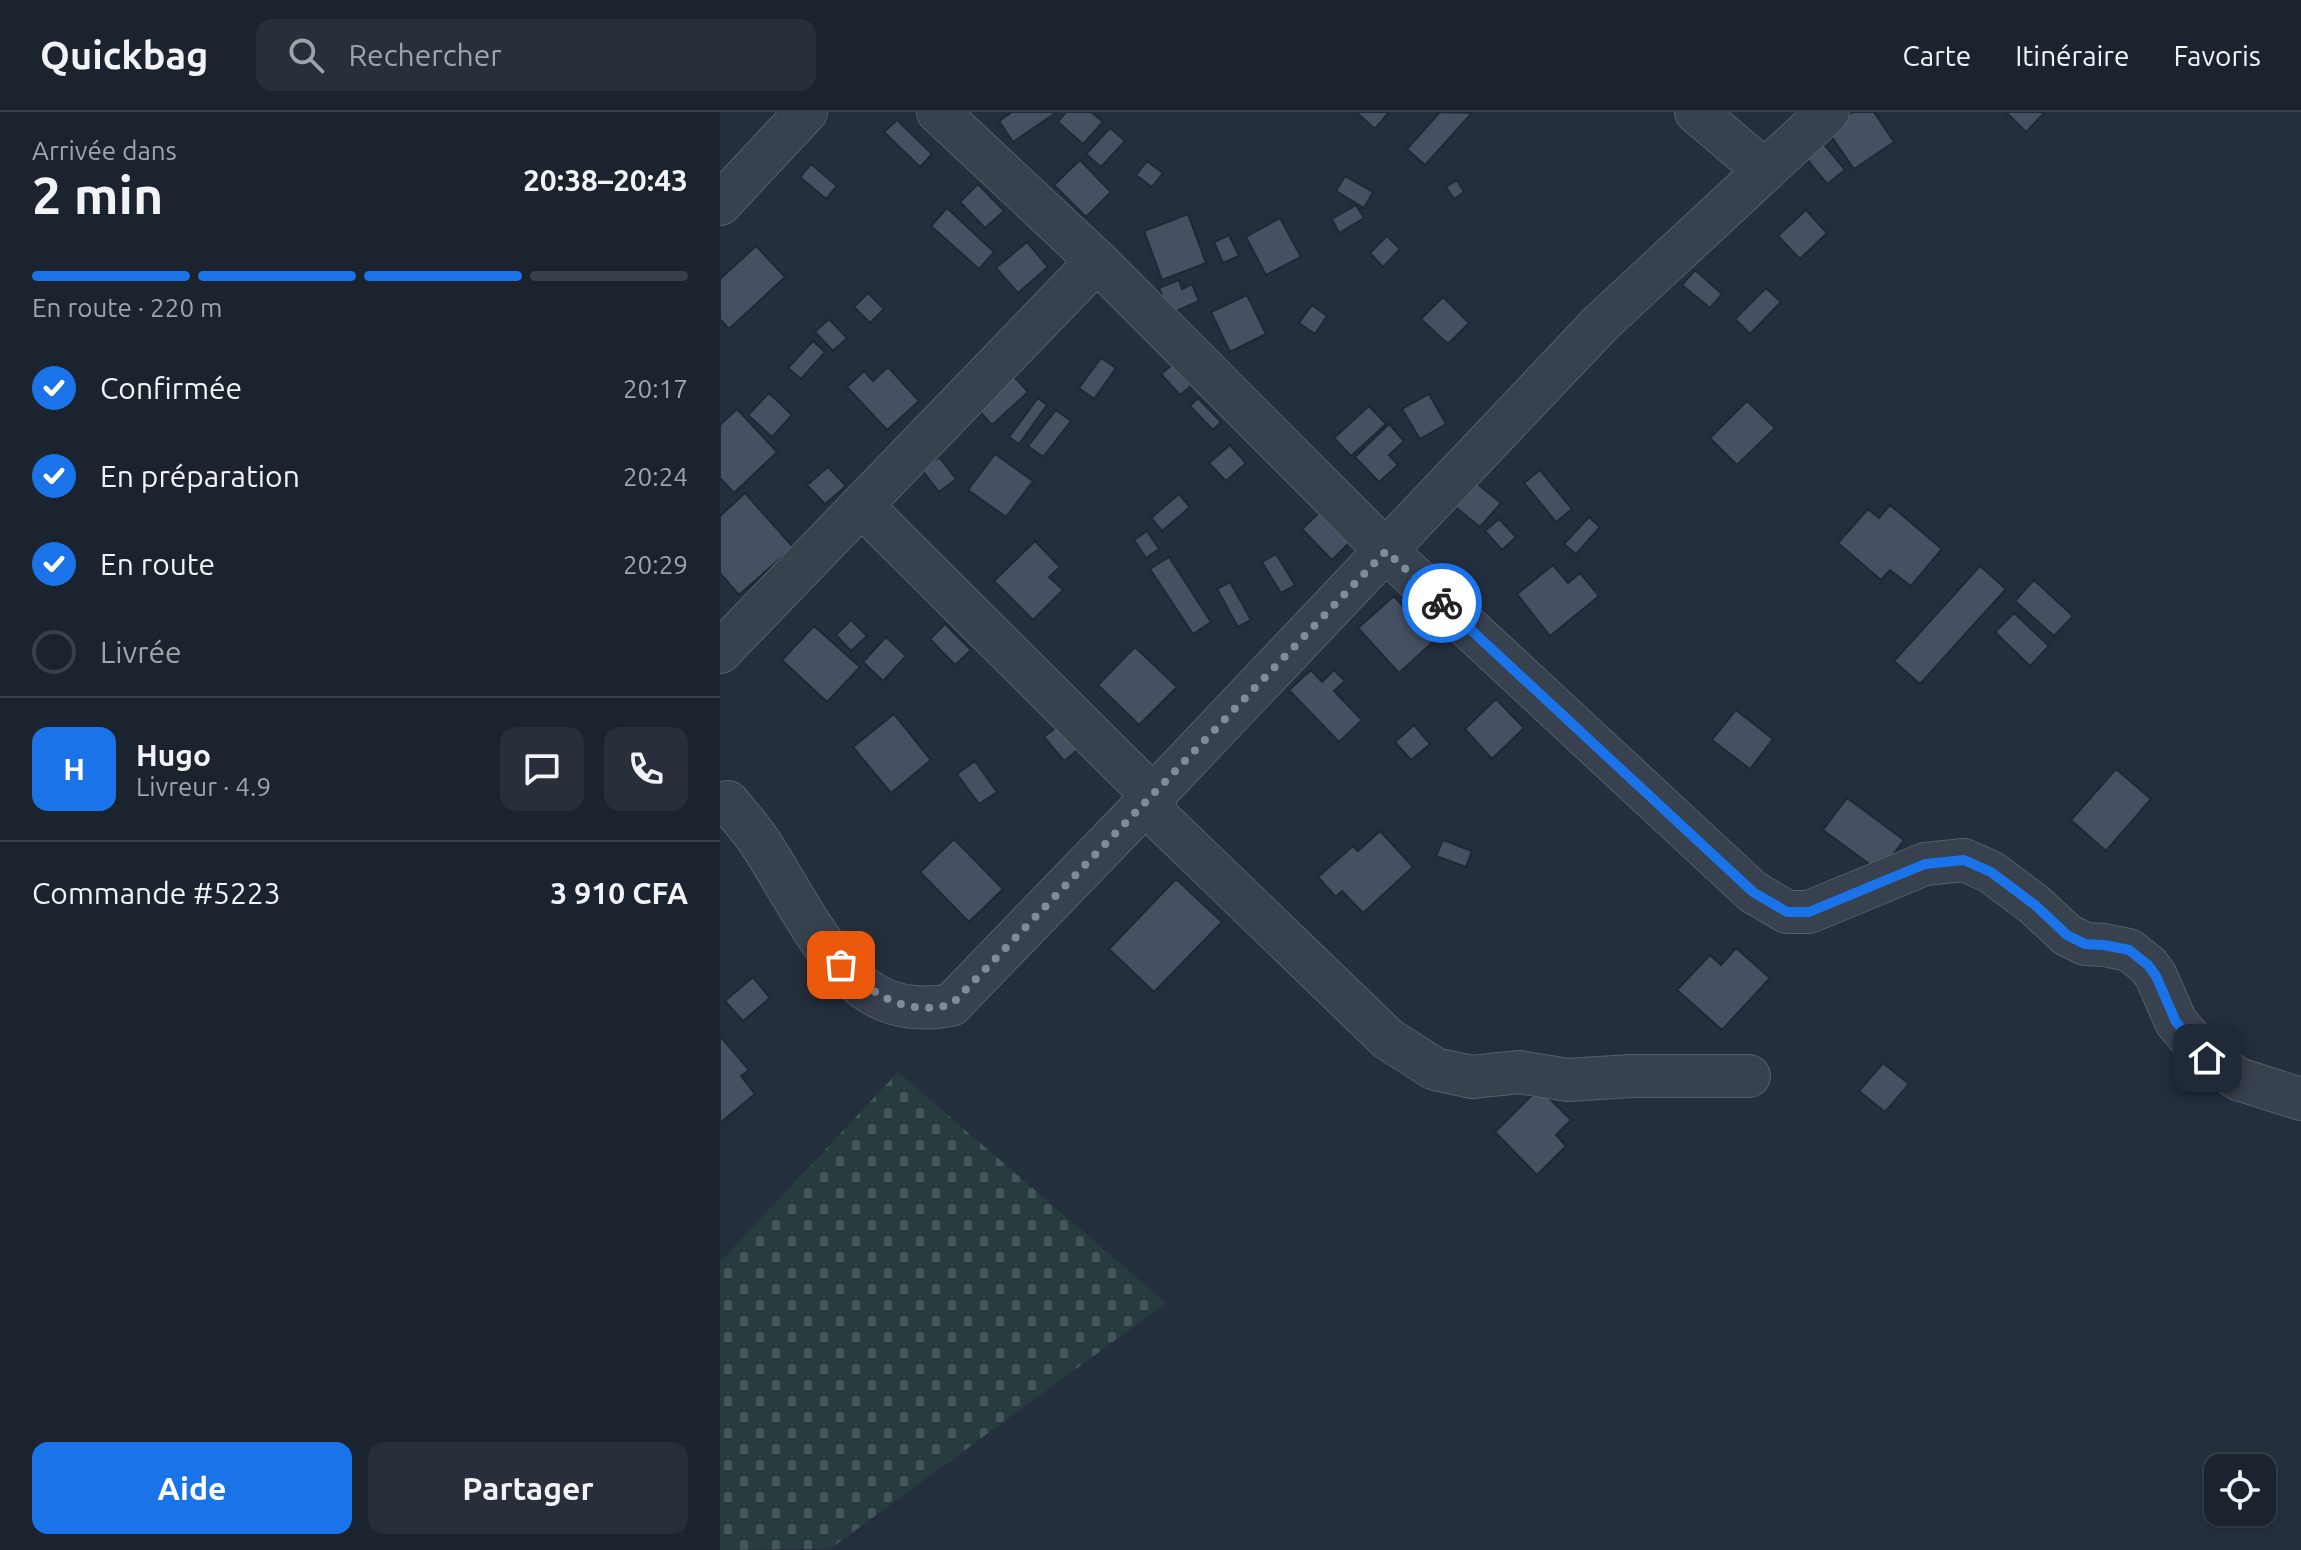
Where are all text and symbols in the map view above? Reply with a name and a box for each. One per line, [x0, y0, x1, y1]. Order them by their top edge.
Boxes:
search box [256, 19, 816, 91]
icon: search [284, 33, 328, 77]
text: Quickbag [40, 34, 208, 76]
text: Rechercher [348, 38, 502, 72]
text: Carte [1903, 40, 1971, 71]
text: Itinéraire [2015, 40, 2129, 71]
text: Favoris [2173, 40, 2261, 71]
text: Arrivée dans [32, 136, 177, 165]
text: 20:38–20:43 [523, 163, 688, 197]
text: 2 min [32, 166, 163, 224]
text: En route · 220 m [32, 293, 222, 322]
icon: check [32, 366, 76, 410]
text: Confirmée [100, 371, 242, 405]
text: 20:17 [623, 374, 688, 403]
icon: check [32, 454, 76, 498]
text: En préparation [100, 459, 300, 493]
text: 20:24 [623, 462, 688, 491]
icon: check [32, 542, 76, 586]
text: En route [100, 547, 215, 581]
text: 20:29 [623, 550, 688, 579]
courier [1402, 563, 1482, 643]
icon: bike [1420, 581, 1464, 625]
text: Livrée [100, 635, 182, 669]
button: chat [500, 727, 584, 811]
button: phone [604, 727, 688, 811]
text: Hugo [136, 738, 211, 772]
text: H [63, 752, 85, 786]
text: Livreur · 4.9 [136, 772, 271, 801]
text: Commande #5223 [32, 876, 281, 910]
text: 3 910 CFA [550, 876, 688, 910]
pin [807, 931, 875, 999]
icon: bag [819, 943, 863, 987]
pin [2173, 1024, 2241, 1092]
icon: home [2185, 1036, 2229, 1080]
button: Aide [32, 1442, 352, 1534]
button: Partager [368, 1442, 688, 1534]
map controls [2204, 1454, 2276, 1526]
button: locate [2204, 1454, 2276, 1526]

